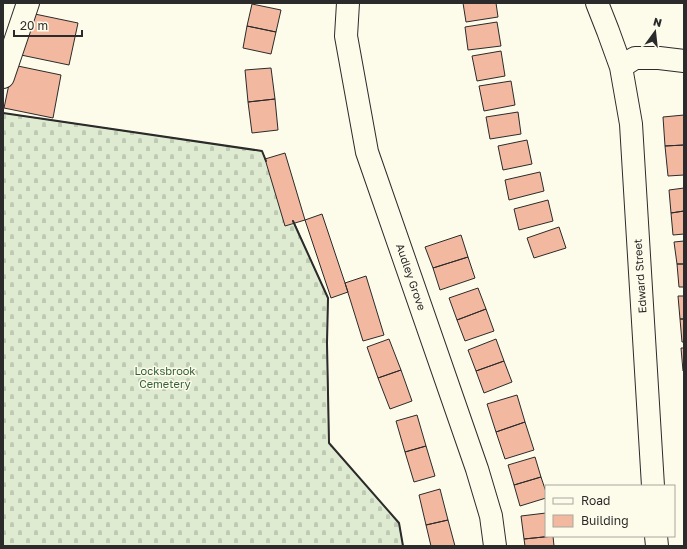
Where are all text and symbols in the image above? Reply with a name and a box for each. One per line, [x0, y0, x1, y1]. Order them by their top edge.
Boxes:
scale bar [14, 12, 82, 38]
north arrow [635, 12, 675, 52]
text: N [652, 14, 663, 29]
text: 20 m [20, 18, 48, 33]
street label: Edward Street [630, 238, 649, 314]
street label: Audley Grove [394, 242, 429, 312]
park label: Locksbrook Cemetery [134, 364, 196, 390]
legend [545, 485, 675, 537]
text: Road [581, 493, 610, 508]
text: Building [581, 513, 629, 528]

